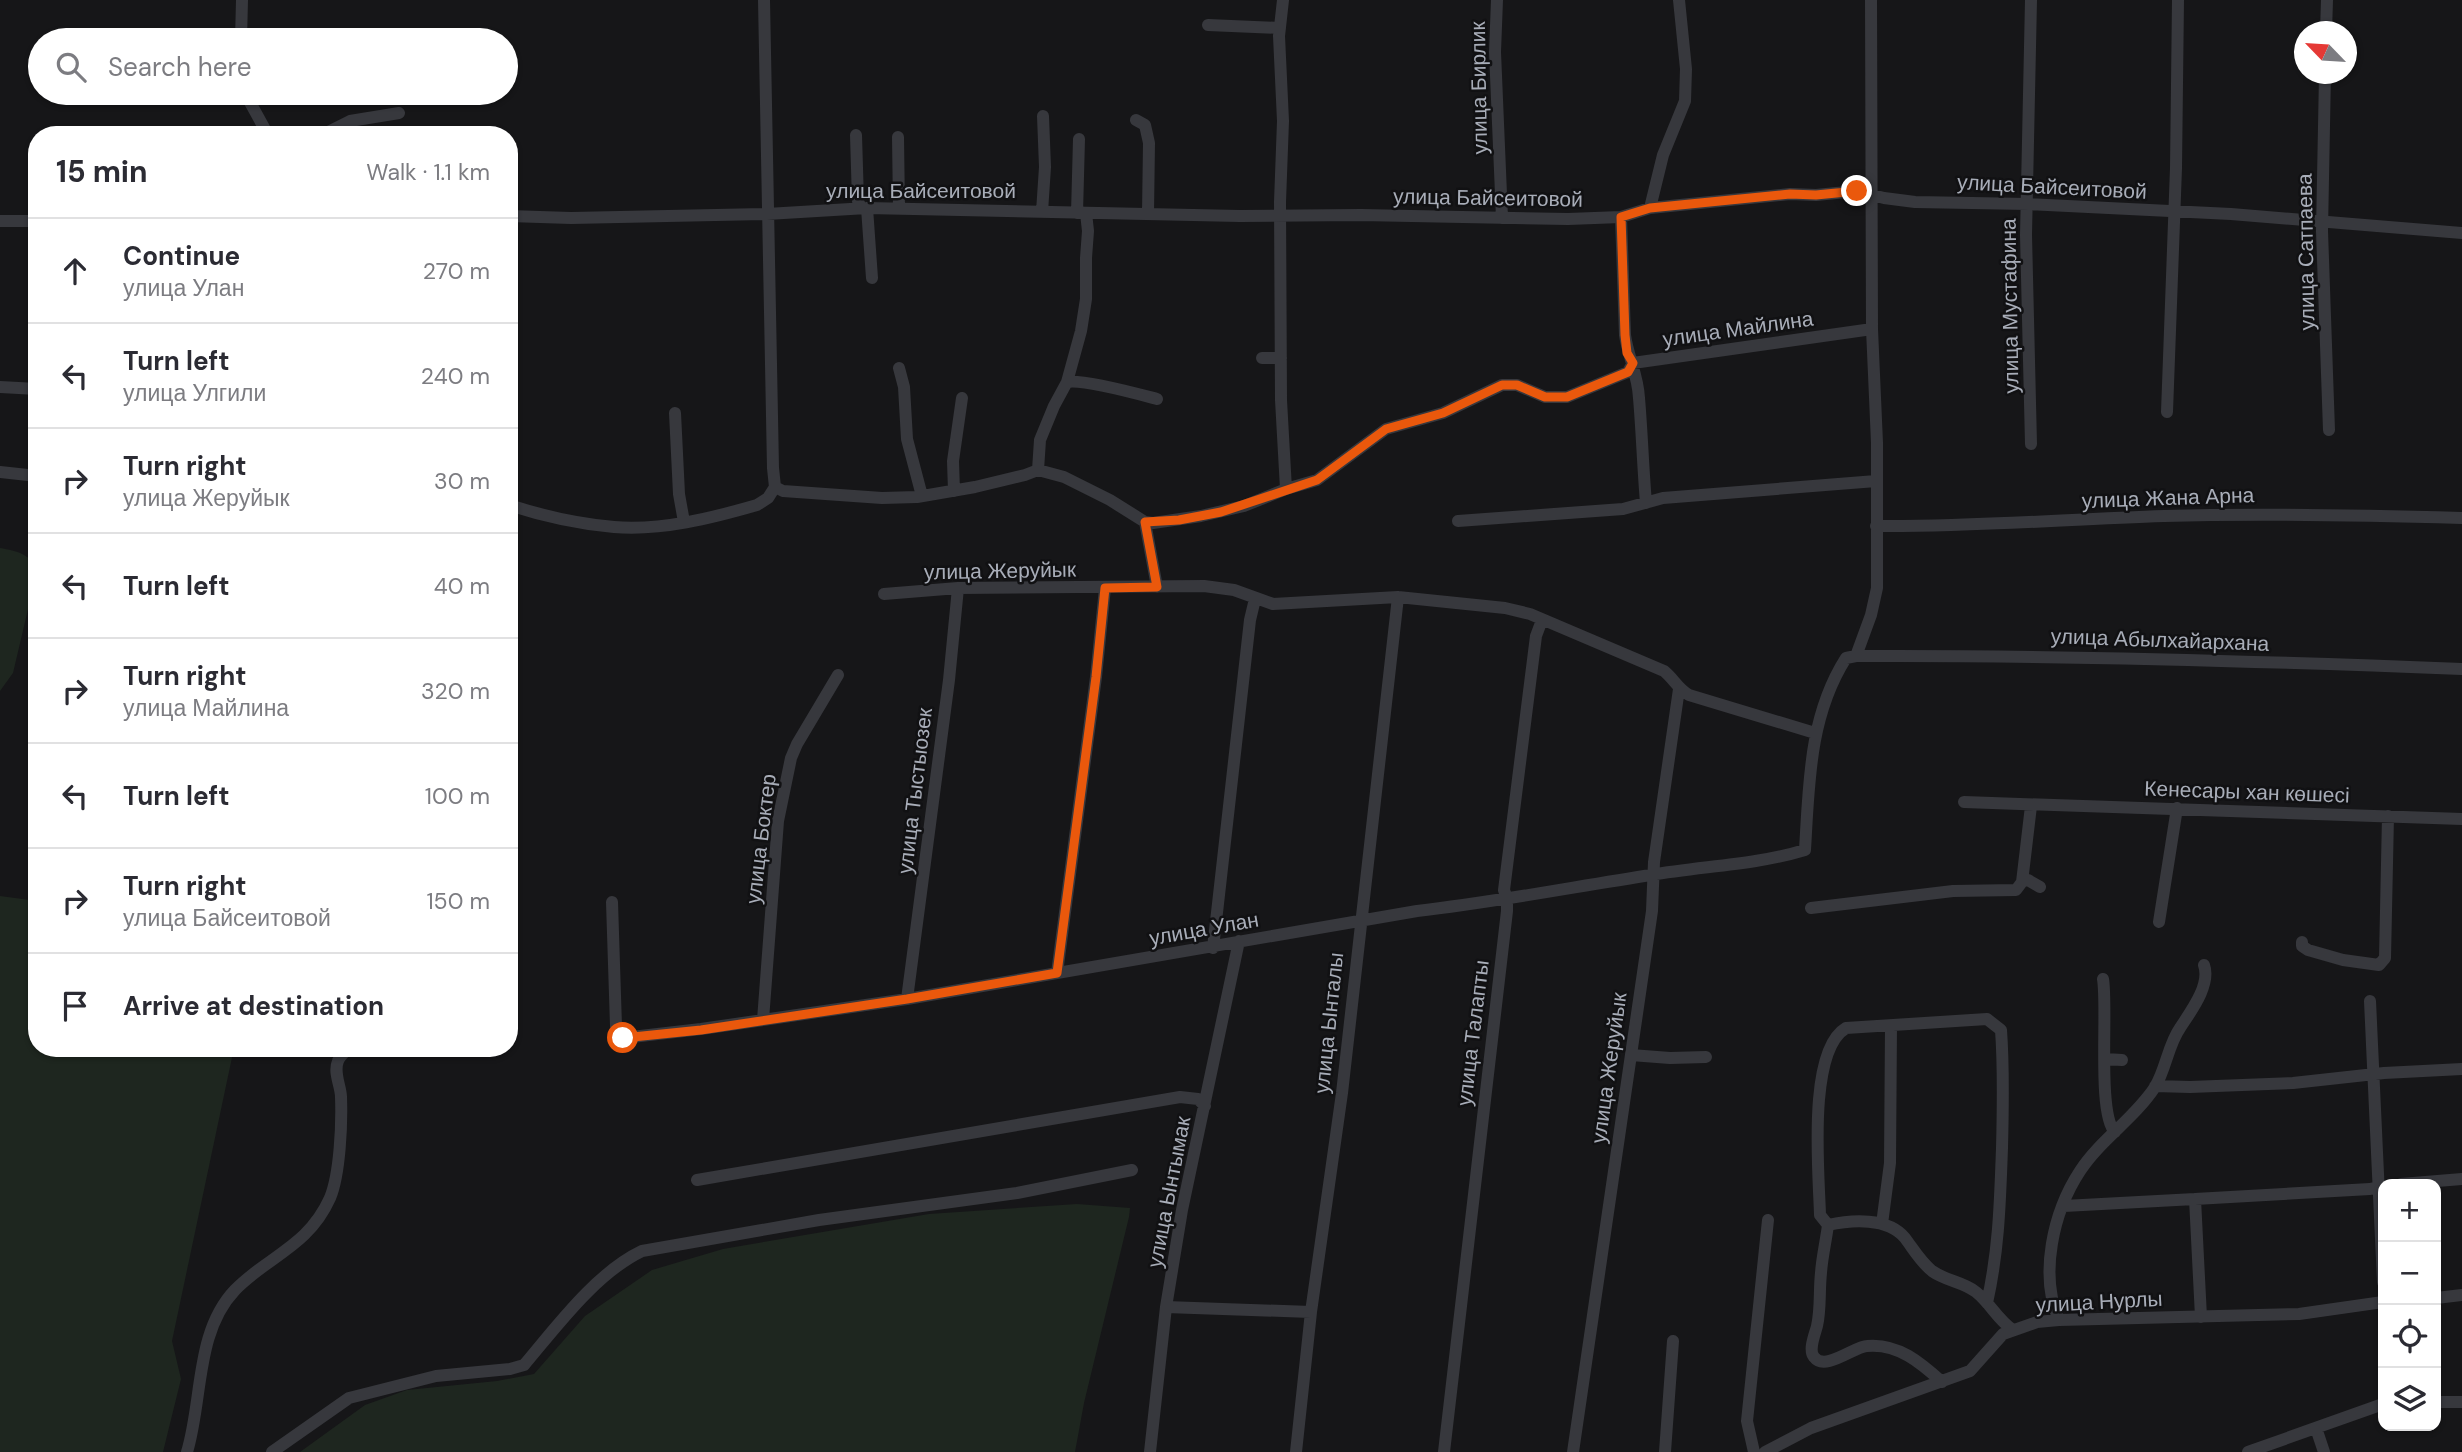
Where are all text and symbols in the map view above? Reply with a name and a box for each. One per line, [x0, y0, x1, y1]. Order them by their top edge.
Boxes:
street label: улица Бирлик [1464, 20, 1494, 155]
north arrow [2294, 21, 2357, 84]
search box [28, 28, 518, 105]
icon: search [52, 48, 90, 86]
text: Search here [108, 50, 251, 84]
text: 15 min [56, 152, 148, 191]
text: Walk · 1.1 km [366, 157, 490, 187]
street label: улица Байсеитовой [1956, 168, 2148, 206]
street label: улица Сатпаева [2291, 173, 2321, 331]
route end [1841, 175, 1872, 206]
street label: улица Байсеитовой [826, 177, 1016, 205]
street label: улица Байсеитовой [1393, 182, 1583, 214]
street label: улица Мустафина [1994, 218, 2026, 394]
text: Continue [123, 239, 240, 273]
icon: ahead [56, 252, 94, 290]
text: 270 m [423, 256, 490, 286]
text: улица Улан [123, 273, 244, 303]
street label: улица Майлина [1661, 305, 1815, 353]
text: Turn left [123, 344, 230, 378]
icon: left [56, 357, 94, 395]
text: 240 m [421, 361, 490, 391]
text: улица Улгили [123, 378, 266, 408]
text: Turn right [123, 449, 247, 483]
icon: right [56, 462, 94, 500]
text: 30 m [434, 466, 490, 496]
street label: улица Жана Арна [2081, 481, 2255, 515]
text: улица Жеруйык [123, 483, 290, 513]
street label: улица Жеруйык [924, 556, 1077, 586]
icon: left [56, 567, 94, 605]
text: Turn left [123, 569, 230, 603]
text: 40 m [434, 571, 490, 601]
street label: улица Абылхайархана [2050, 622, 2270, 658]
text: Turn right [123, 659, 247, 693]
icon: right [56, 672, 94, 710]
text: 320 m [421, 676, 490, 706]
text: улица Майлина [123, 693, 289, 723]
street label: улица Тыстыозек [891, 705, 939, 876]
street label: улица Боктер [739, 772, 783, 906]
street label: Кенесары хан көшесі [2144, 774, 2350, 810]
icon: left [56, 777, 94, 815]
text: Turn left [123, 779, 230, 813]
text: 100 m [425, 781, 490, 811]
text: Turn right [123, 869, 247, 903]
icon: right [56, 882, 94, 920]
text: 150 m [426, 886, 490, 916]
text: улица Байсеитовой [123, 903, 331, 933]
street label: улица Улан [1147, 906, 1261, 952]
street label: улица Ынталы [1308, 951, 1350, 1095]
street label: улица Талапты [1450, 958, 1496, 1108]
icon: arrive [56, 987, 94, 1025]
text: Arrive at destination [123, 989, 384, 1023]
street label: улица Жеруйык [1585, 990, 1634, 1145]
route start [607, 1022, 638, 1053]
street label: улица Ынтымак [1141, 1113, 1198, 1270]
map controls [2378, 1179, 2441, 1431]
button: + [2378, 1179, 2441, 1242]
button: − [2378, 1242, 2441, 1305]
street label: улица Нурлы [2035, 1285, 2163, 1319]
button: locate [2378, 1305, 2441, 1368]
button: layers [2378, 1368, 2441, 1431]

